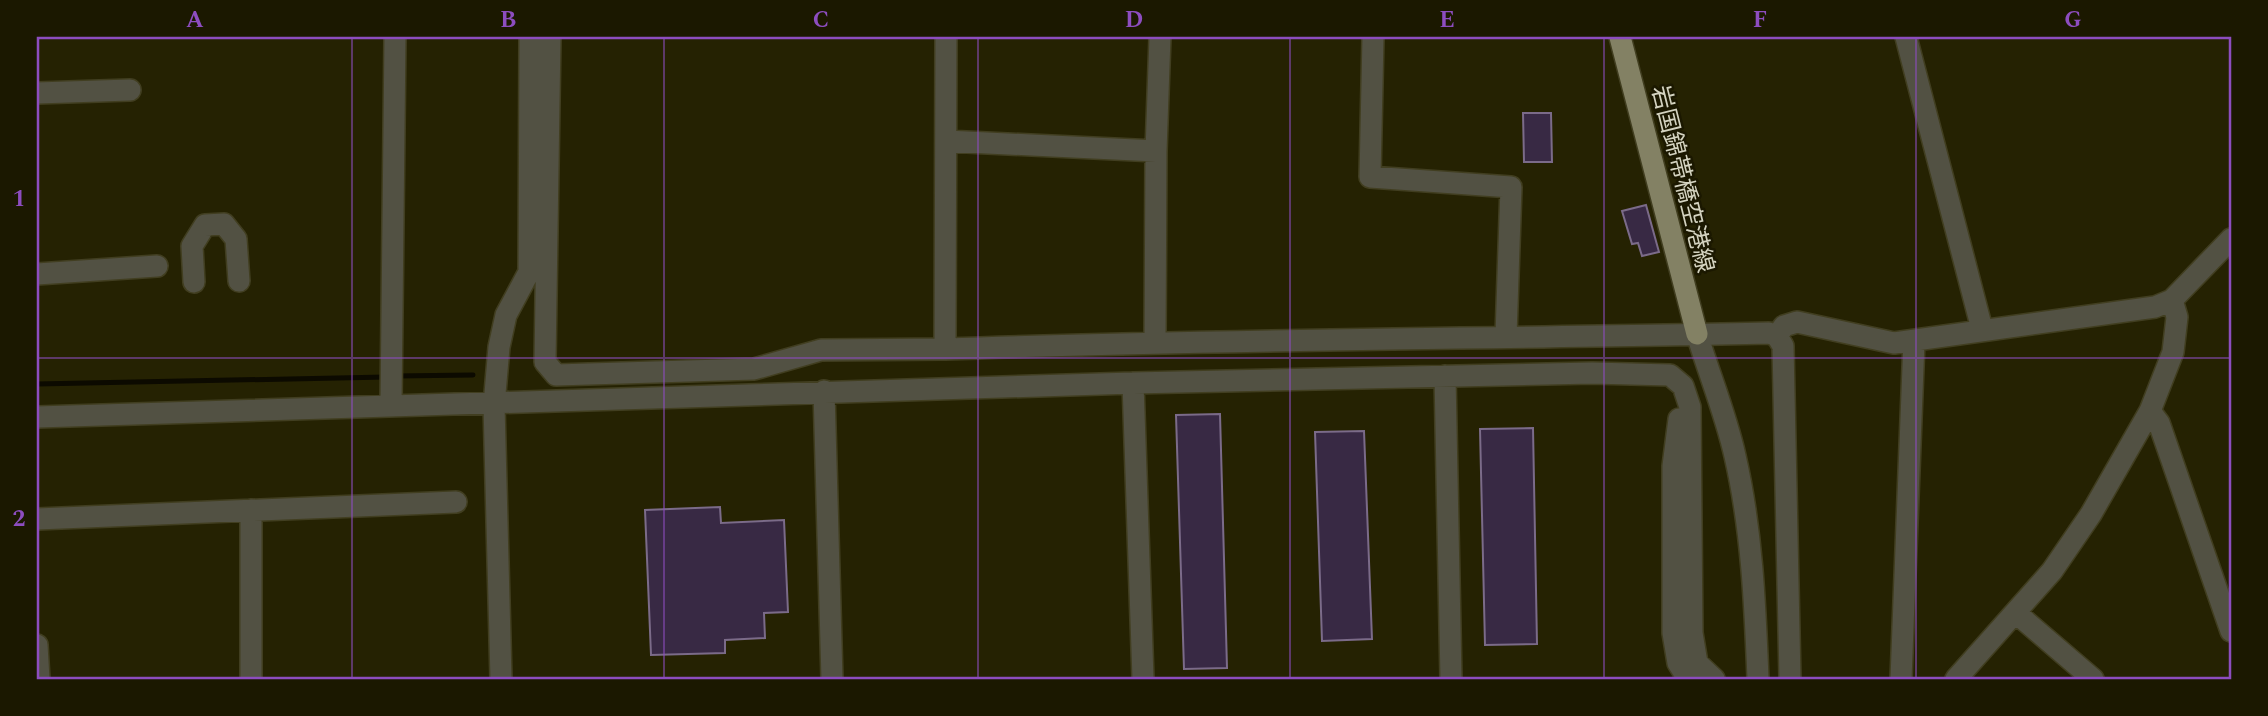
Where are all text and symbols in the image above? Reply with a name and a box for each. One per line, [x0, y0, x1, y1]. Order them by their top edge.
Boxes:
text: A [186, 3, 204, 38]
text: B [500, 3, 516, 38]
text: C [813, 3, 829, 38]
text: D [1125, 3, 1143, 38]
text: E [1439, 3, 1455, 38]
text: F [1753, 3, 1767, 38]
text: G [2064, 3, 2082, 38]
street label: 岩国錦帯橋空港線 [1641, 82, 1723, 277]
text: 1 [13, 182, 25, 217]
text: 2 [13, 502, 26, 537]

